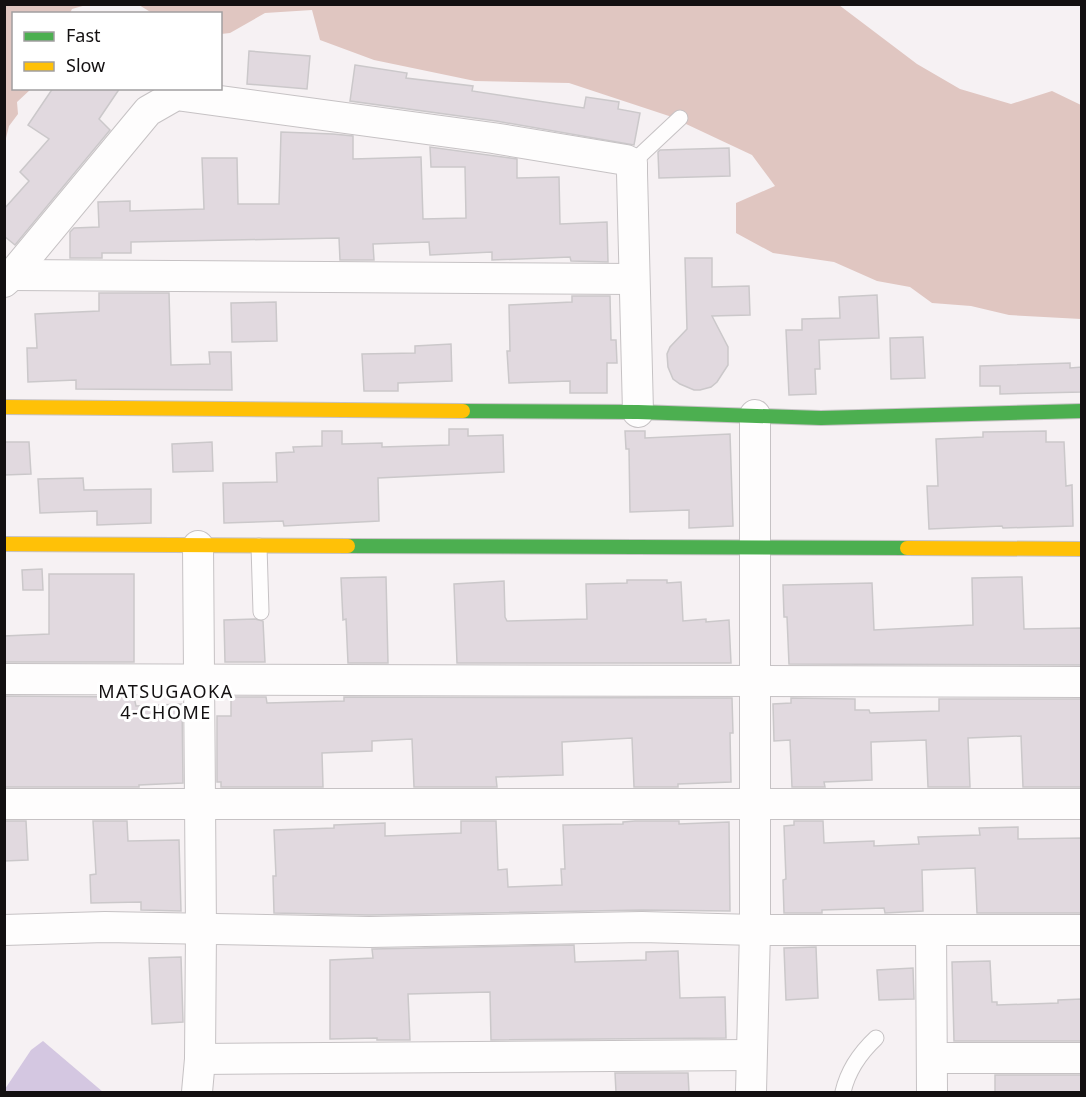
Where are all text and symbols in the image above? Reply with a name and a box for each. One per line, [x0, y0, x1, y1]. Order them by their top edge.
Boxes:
legend [12, 12, 222, 90]
text: Fast [66, 23, 101, 47]
text: Slow [66, 53, 105, 77]
district label: MATSUGAOKA 4-CHOME [98, 679, 234, 724]

